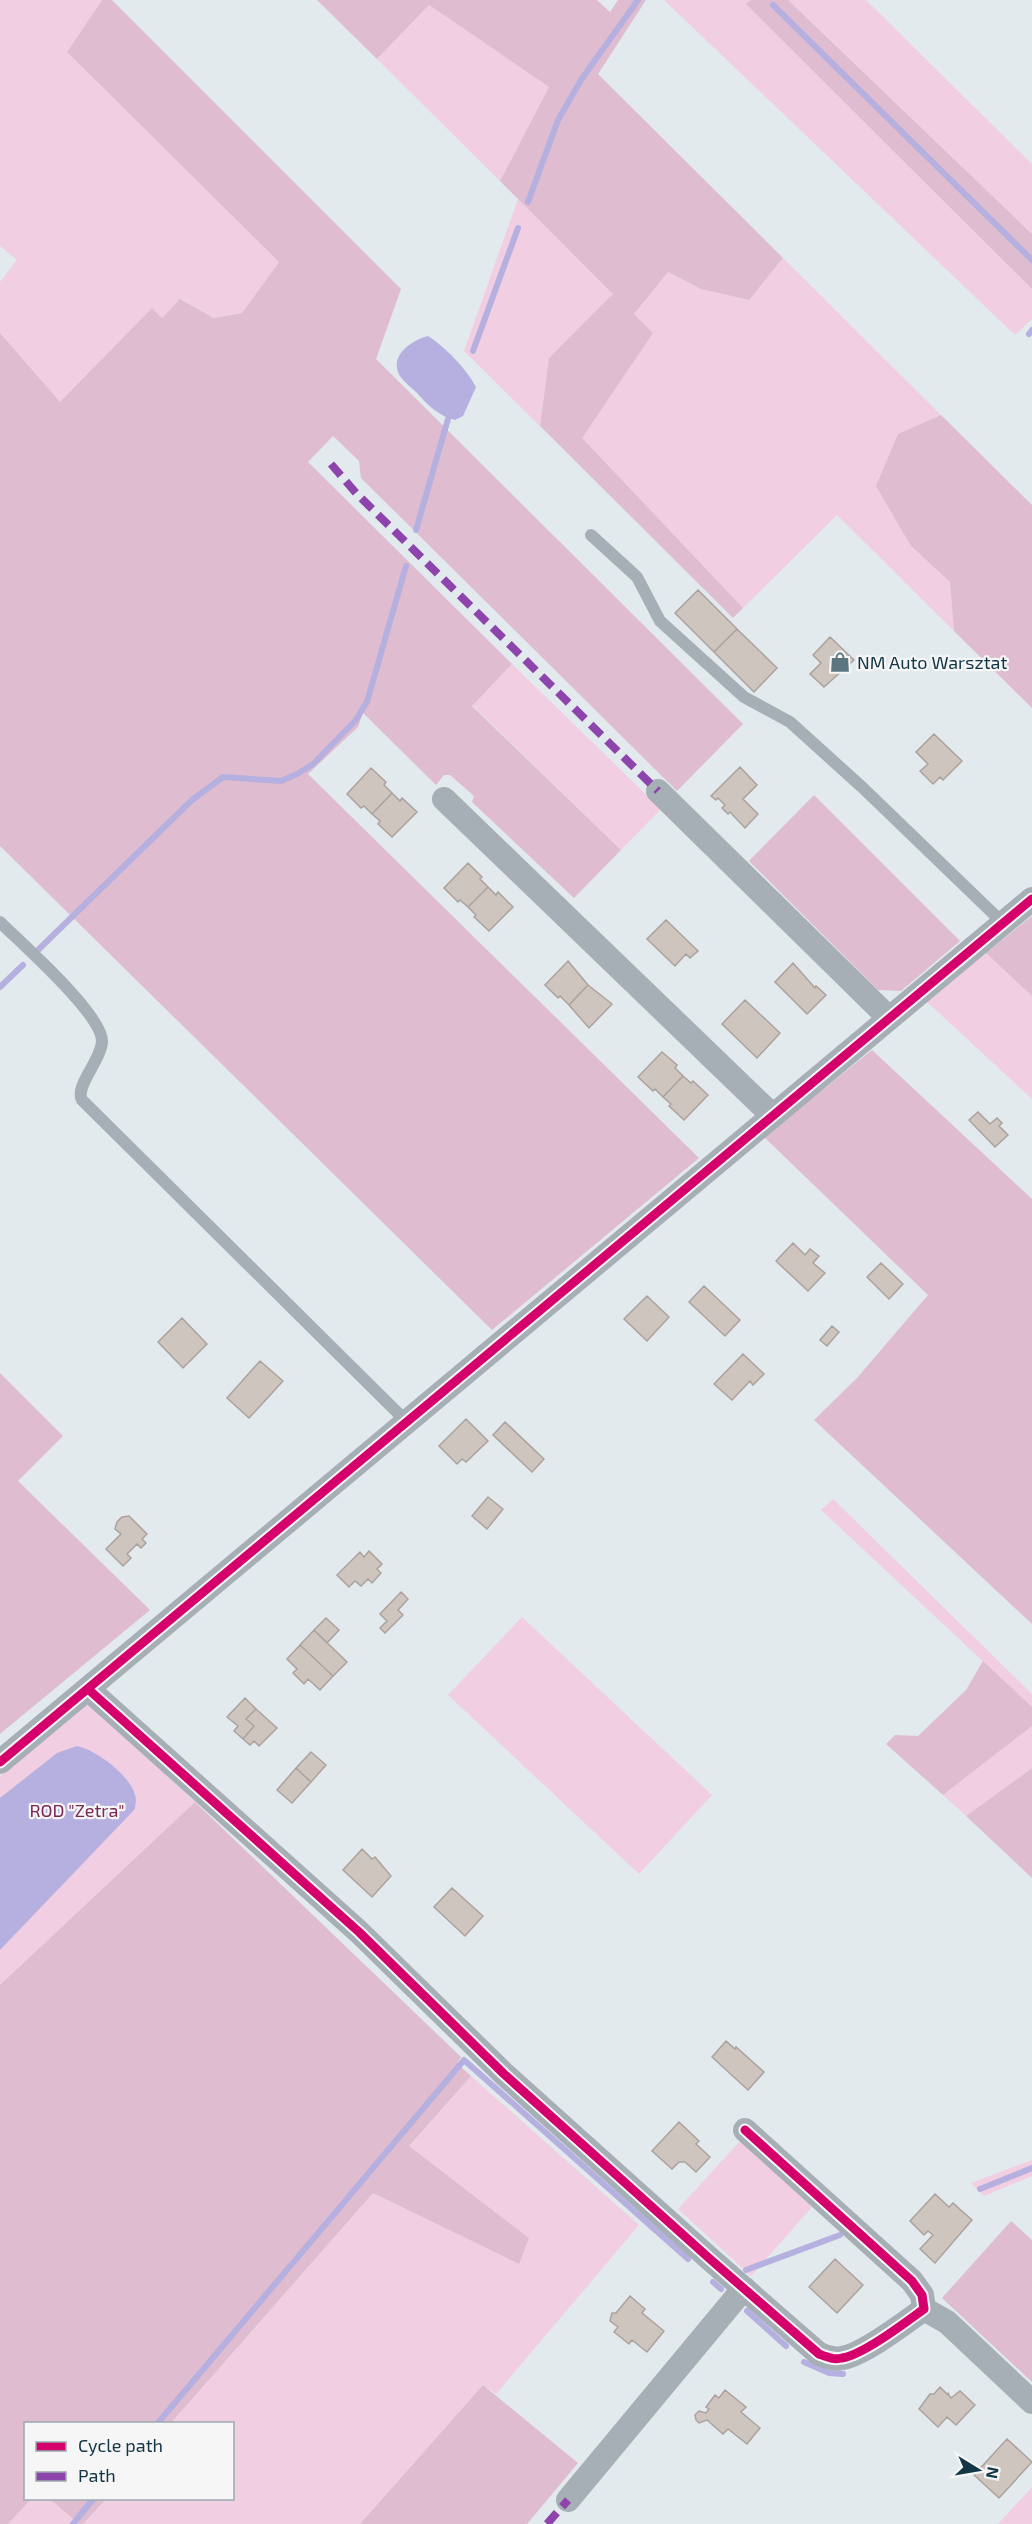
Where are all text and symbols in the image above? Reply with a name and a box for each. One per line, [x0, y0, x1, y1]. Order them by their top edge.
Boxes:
shop icon: NM Auto Warsztat [828, 650, 852, 674]
place label: NM Auto Warsztat [857, 651, 1007, 673]
park label: ROD "Zetra" [29, 1799, 125, 1821]
legend [24, 2422, 234, 2500]
text: Cycle path [78, 2434, 163, 2456]
north arrow [948, 2440, 1008, 2500]
text: Path [78, 2464, 116, 2486]
text: N [983, 2465, 1004, 2480]

